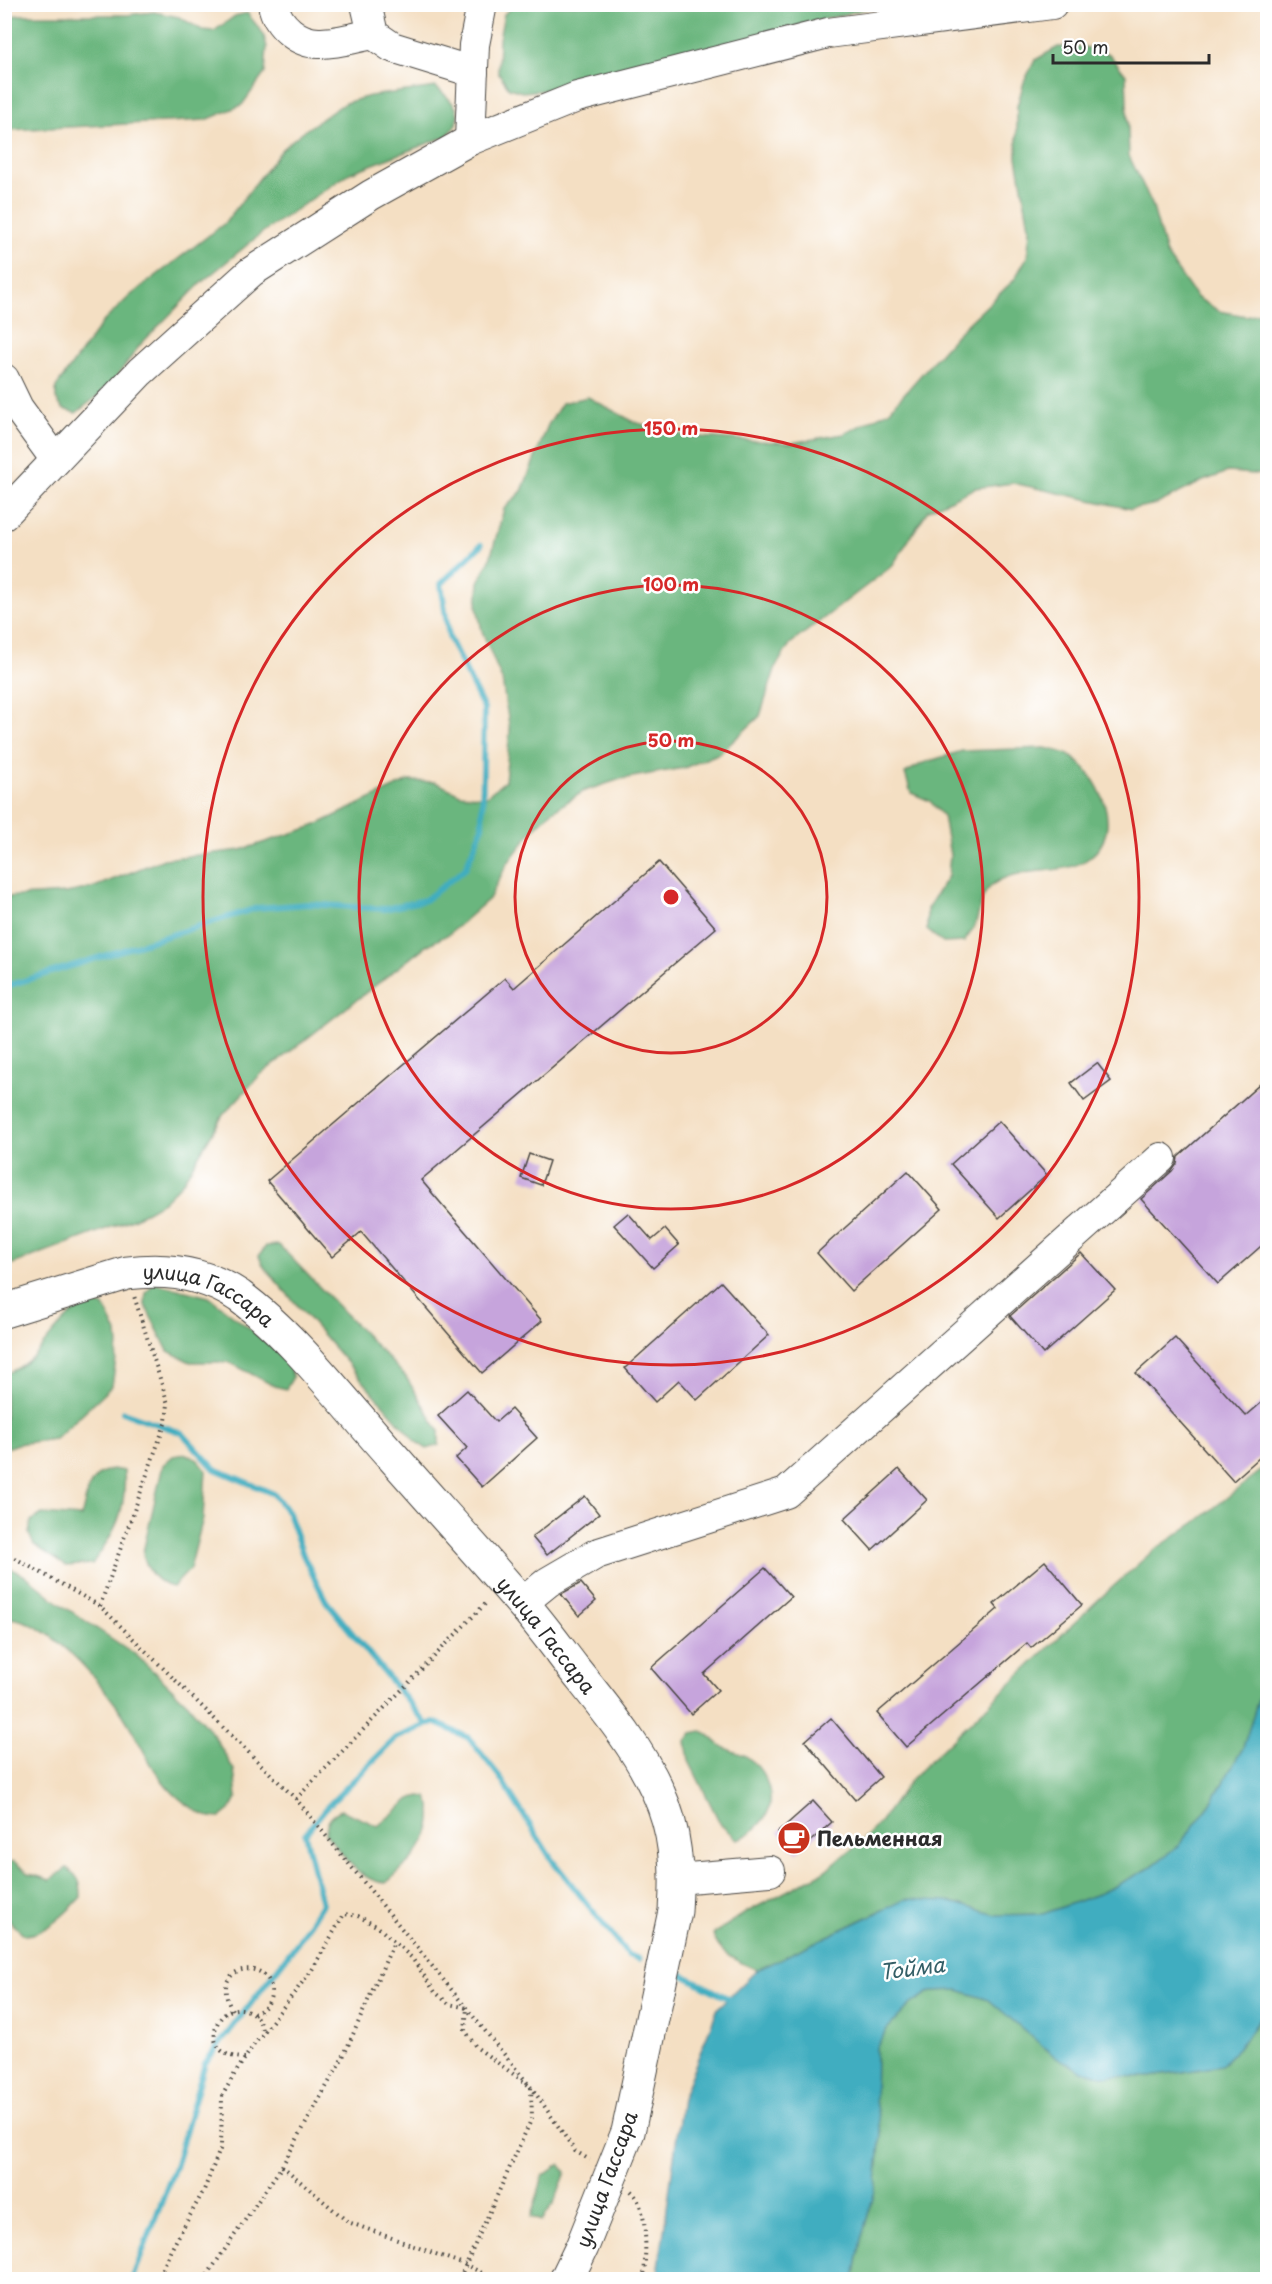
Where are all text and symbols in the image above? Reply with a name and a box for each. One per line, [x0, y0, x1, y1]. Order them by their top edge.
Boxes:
scale bar [1053, 27, 1209, 65]
text: 50 m [1062, 33, 1109, 60]
text: 150 m [644, 414, 698, 441]
text: 100 m [643, 570, 699, 597]
text: 50 m [648, 726, 694, 753]
centre of rings [661, 887, 681, 907]
street label: улица Гассара [142, 1256, 282, 1334]
street label: улица Гассара [490, 1569, 603, 1701]
cafe icon: Пельменная [776, 1820, 812, 1856]
place label: Пельменная [817, 1823, 943, 1853]
water label: Тойма [878, 1947, 947, 1987]
street label: улица Гассара [567, 2106, 645, 2252]

